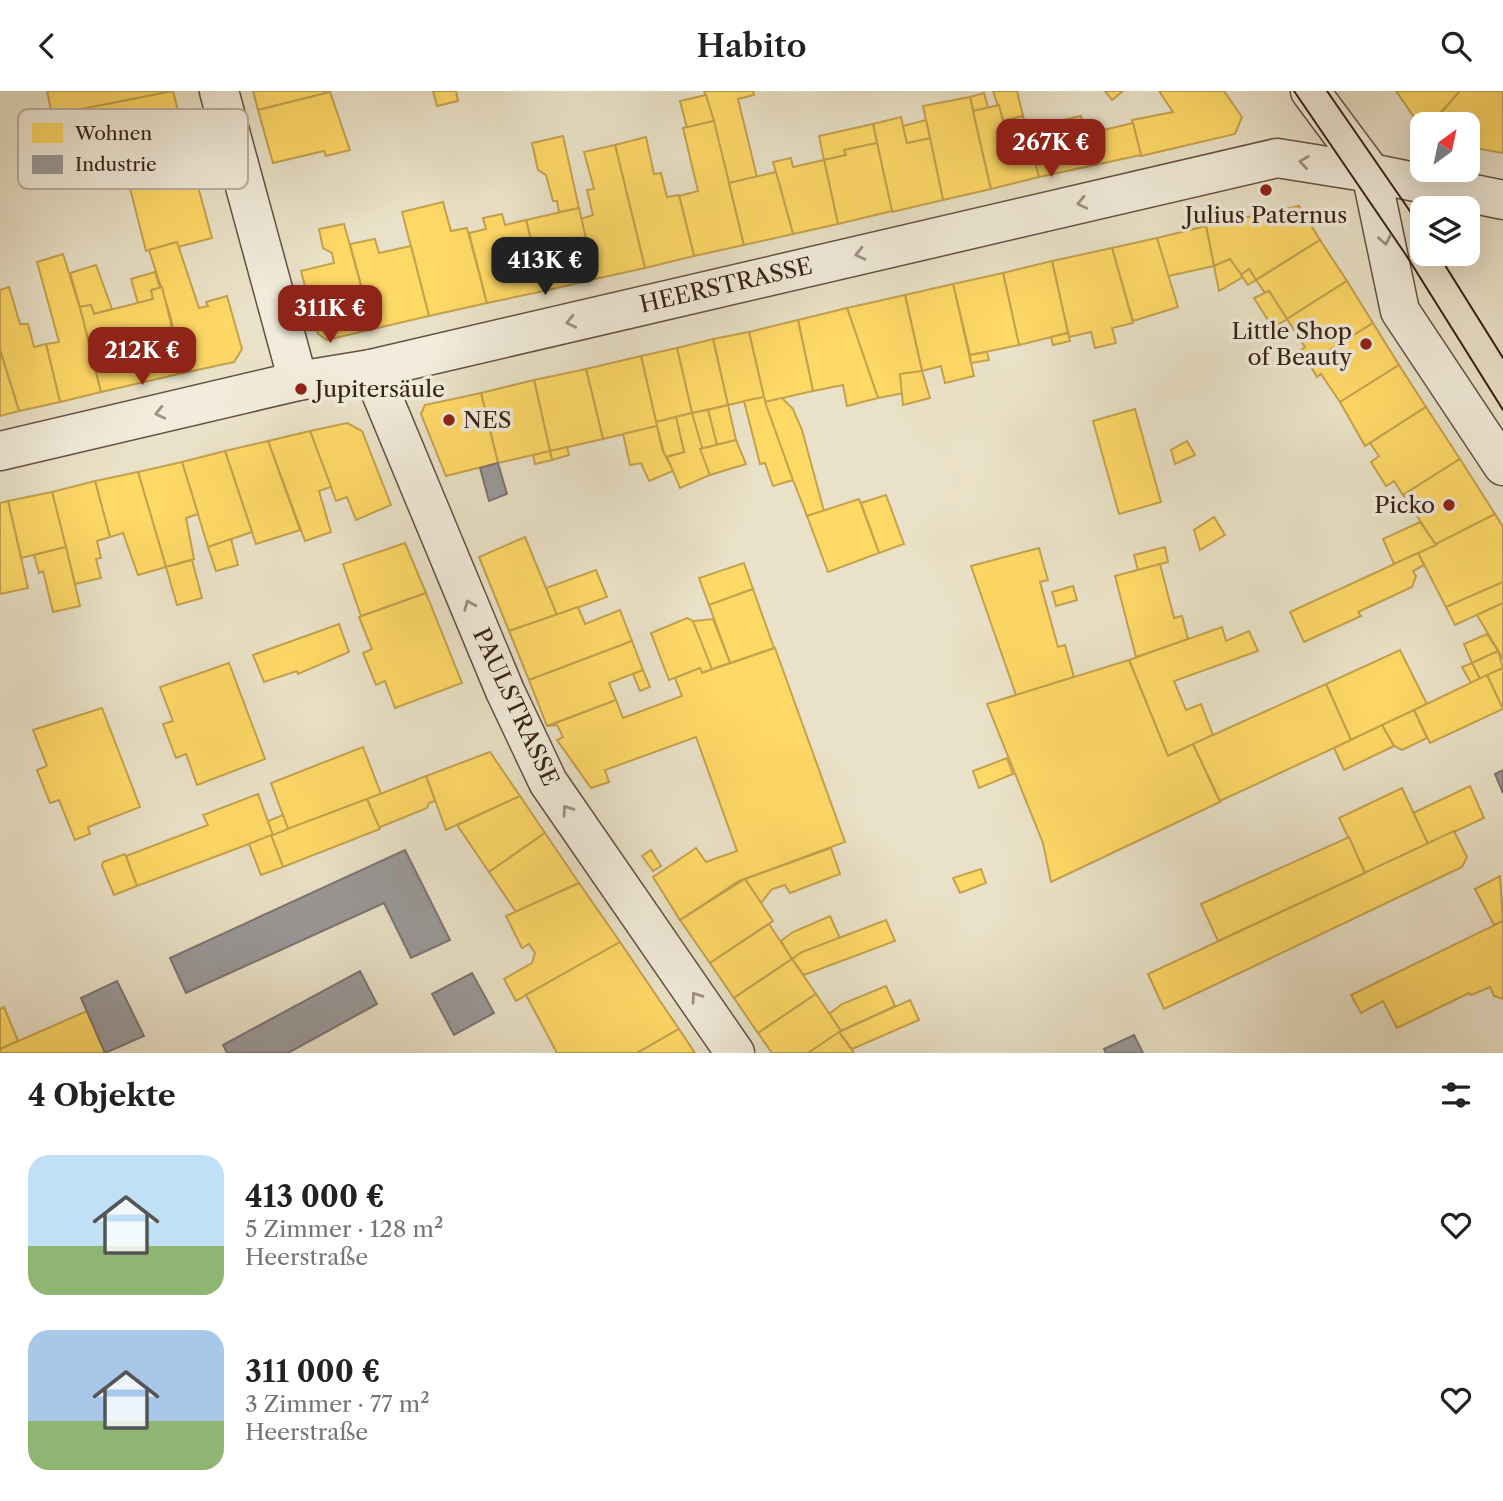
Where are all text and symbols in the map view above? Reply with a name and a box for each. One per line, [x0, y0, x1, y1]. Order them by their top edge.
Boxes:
text: Habito [697, 26, 806, 65]
icon: back [28, 27, 66, 65]
icon: search [1437, 27, 1475, 65]
legend [18, 109, 248, 189]
north arrow [1410, 112, 1480, 182]
map controls [1410, 112, 1480, 266]
pin: 267K € [994, 119, 1108, 179]
text: Wohnen [74, 122, 152, 145]
text: 267K € [1012, 128, 1090, 156]
text: Industrie [75, 153, 157, 176]
one-way arrow [1298, 154, 1310, 169]
marker: Julius Paternus [1258, 182, 1274, 198]
one-way arrow [1076, 195, 1088, 209]
button: layers [1410, 196, 1480, 266]
place label: Julius Paternus [1182, 201, 1347, 229]
one-way arrow [1377, 234, 1392, 246]
pin: 413K € [488, 237, 602, 297]
text: 413K € [507, 246, 583, 274]
one-way arrow [854, 246, 866, 260]
street label: HEERSTRASSE [637, 252, 815, 318]
pin: 311K € [273, 285, 387, 345]
text: 311K € [294, 294, 366, 322]
one-way arrow [565, 314, 577, 328]
place label: Little Shop of Beauty [1231, 317, 1352, 371]
pin: 212K € [85, 327, 199, 387]
text: 212K € [104, 336, 180, 364]
marker: Little Shop of Beauty [1358, 336, 1374, 352]
place label: Jupitersäule [312, 375, 445, 403]
marker: Jupitersäule [293, 381, 309, 397]
one-way arrow [155, 405, 167, 419]
place label: NES [463, 406, 512, 434]
marker: NES [441, 412, 457, 428]
place label: Picko [1374, 491, 1435, 519]
marker: Picko [1441, 497, 1457, 513]
one-way arrow [463, 600, 477, 612]
street label: PAULSTRASSE [467, 624, 565, 790]
one-way arrow [563, 805, 575, 818]
one-way arrow [692, 992, 704, 1005]
icon: filters [1437, 1076, 1475, 1114]
text: 4 Objekte [28, 1077, 176, 1114]
text: 413 000 € [245, 1178, 385, 1215]
icon: home [84, 1183, 168, 1267]
icon: heart [1437, 1206, 1475, 1244]
text: 5 Zimmer · 128 m² [245, 1215, 443, 1243]
text: Heerstraße [245, 1243, 368, 1271]
text: 311 000 € [245, 1353, 380, 1390]
icon: home [84, 1358, 168, 1442]
icon: heart [1437, 1381, 1475, 1419]
text: 3 Zimmer · 77 m² [245, 1390, 430, 1418]
text: Heerstraße [245, 1418, 368, 1446]

